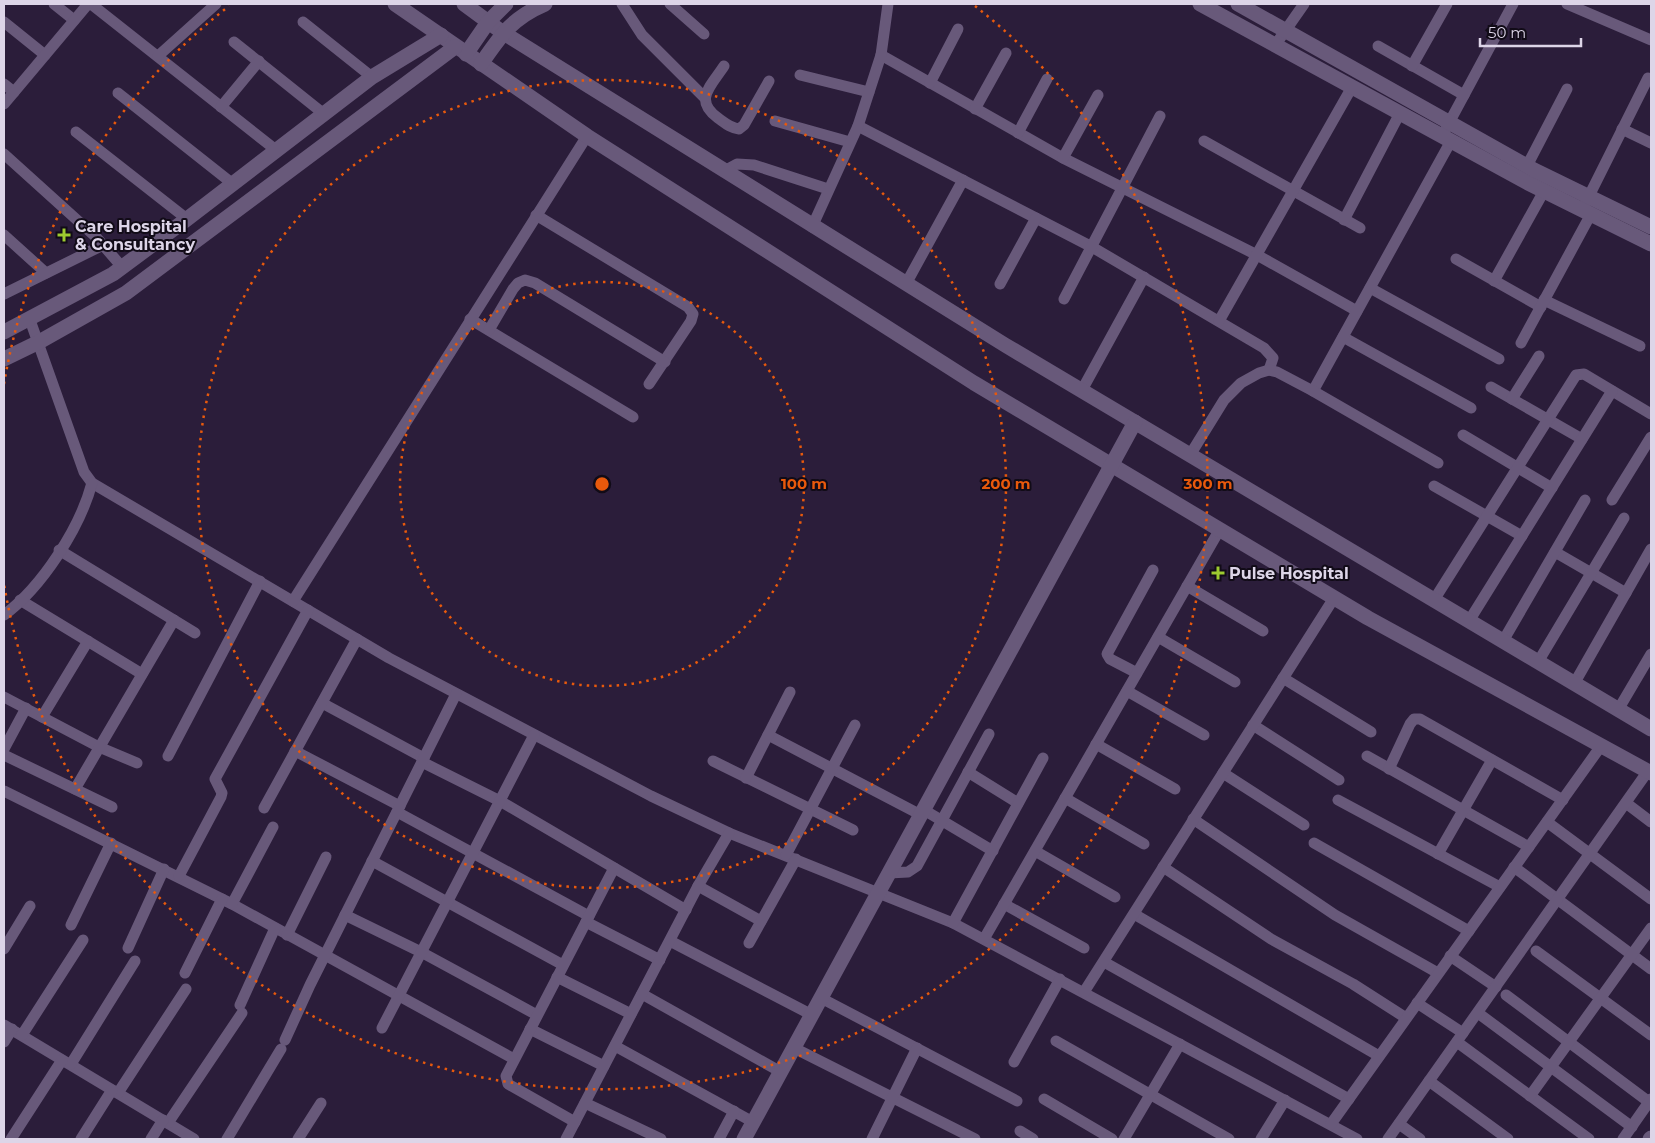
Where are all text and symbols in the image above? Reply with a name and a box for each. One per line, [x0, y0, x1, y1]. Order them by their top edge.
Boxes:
scale bar [1480, 15, 1581, 47]
text: 50 m [1488, 23, 1526, 42]
place label: Care Hospital & Consultancy [75, 217, 195, 254]
marker: Care Hospital & Consultancy [57, 228, 71, 242]
text: 100 m [781, 474, 827, 493]
text: 200 m [981, 474, 1031, 493]
text: 300 m [1182, 474, 1233, 493]
centre of rings [593, 475, 611, 493]
place label: Pulse Hospital [1229, 564, 1349, 583]
marker: Pulse Hospital [1211, 566, 1225, 580]

